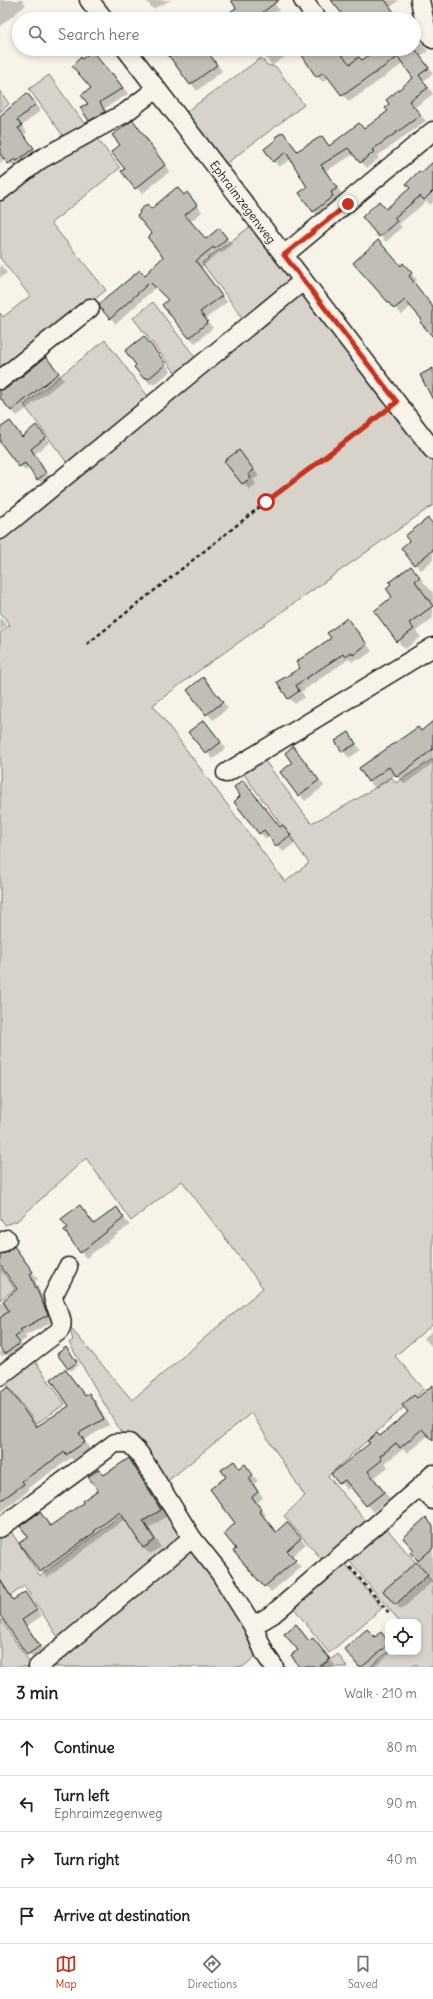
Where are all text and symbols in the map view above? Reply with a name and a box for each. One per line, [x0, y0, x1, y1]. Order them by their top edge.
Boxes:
search box [12, 12, 421, 56]
icon: search [26, 23, 48, 45]
text: Search here [58, 25, 139, 44]
street label: Ephraimzegenweg [207, 157, 279, 247]
route end [339, 195, 357, 213]
route start [257, 493, 275, 511]
map controls [385, 1619, 421, 1655]
button: locate [385, 1619, 421, 1655]
text: 3 min [16, 1682, 58, 1704]
text: Walk · 210 m [344, 1685, 417, 1702]
icon: ahead [16, 1737, 38, 1759]
text: Continue [54, 1738, 115, 1757]
text: 80 m [386, 1739, 417, 1756]
text: Turn left [54, 1786, 109, 1805]
icon: left [16, 1793, 38, 1815]
text: 90 m [386, 1795, 417, 1812]
text: Ephraimzegenweg [54, 1805, 163, 1822]
icon: right [16, 1849, 38, 1871]
text: Turn right [54, 1850, 119, 1869]
text: 40 m [386, 1851, 417, 1868]
icon: arrive [16, 1905, 38, 1927]
text: Arrive at destination [54, 1906, 190, 1925]
tab: Map [55, 1953, 77, 1991]
tab: Directions [188, 1953, 237, 1991]
tab: Saved [348, 1953, 378, 1991]

